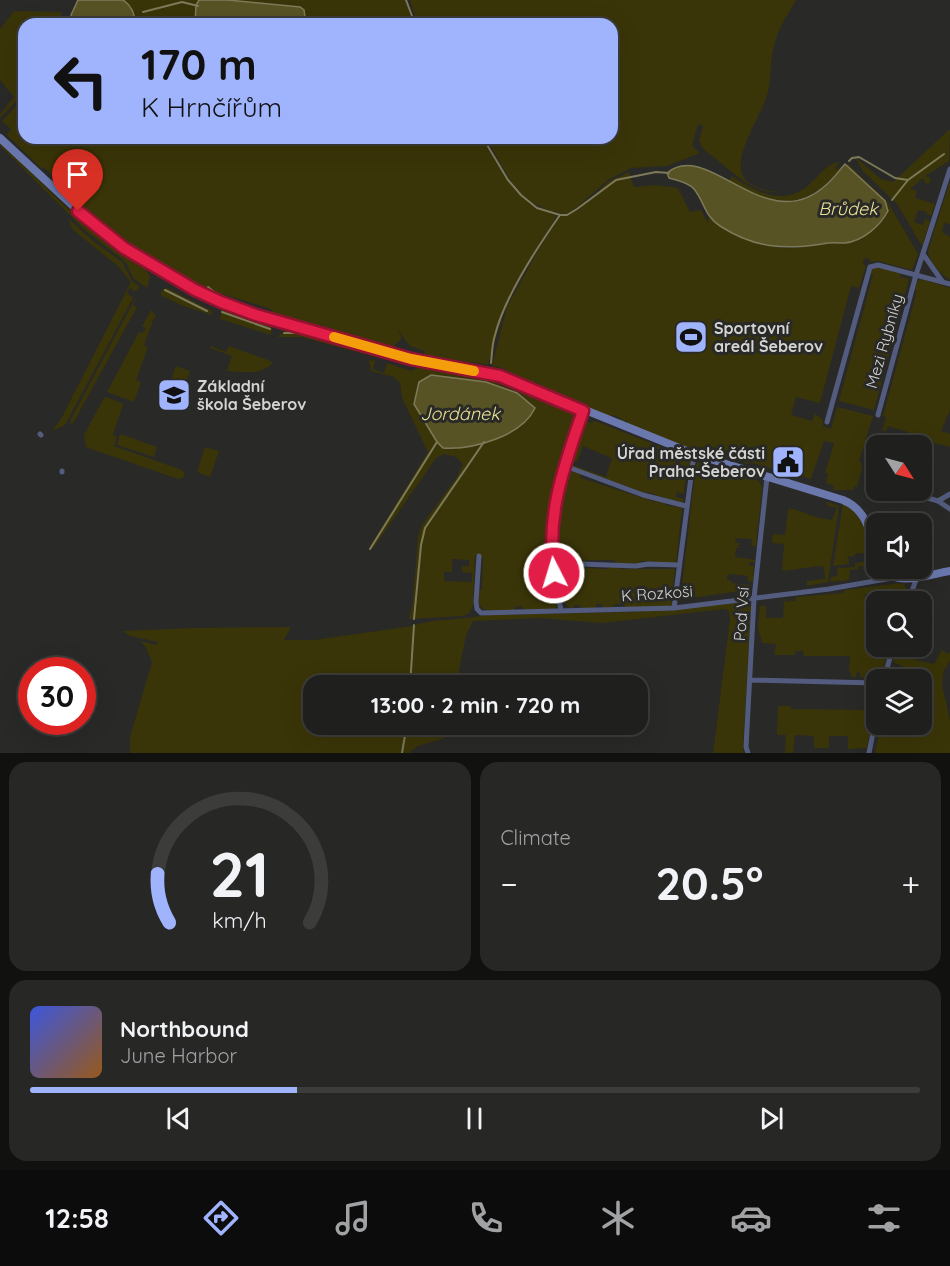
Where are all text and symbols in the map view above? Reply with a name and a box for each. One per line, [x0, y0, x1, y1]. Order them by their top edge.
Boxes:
text: 170 m [141, 38, 257, 91]
icon: left [42, 42, 120, 120]
text: K Hrnčířům [141, 90, 282, 124]
pin [52, 149, 103, 211]
icon: arrive [61, 158, 94, 191]
water label: Brůdek [818, 197, 879, 220]
street label: Mezi Rybníky [861, 291, 907, 391]
place label: Sportovní areál Šeberov [714, 318, 823, 356]
sports icon: Sportovní areál Šeberov [673, 319, 709, 355]
place label: Základní škola Šeberov [197, 376, 306, 414]
school or university icon: Základní škola Šeberov [156, 377, 192, 413]
water label: Jordánek [420, 402, 501, 425]
north arrow [866, 435, 932, 501]
map controls [866, 435, 932, 735]
place label: Úřad městské části Praha-Šeberov [617, 443, 765, 481]
public building icon: Úřad městské části Praha-Šeberov [770, 444, 806, 480]
button: sound [866, 513, 932, 579]
position arrow [522, 541, 586, 605]
street label: K Rozkoši [620, 581, 694, 605]
street label: Pod Vsí [729, 586, 753, 642]
button: search [866, 591, 932, 657]
speed limit sign: 30 [18, 657, 96, 735]
button: layers [866, 669, 932, 735]
text: 13:00 · 2 min · 720 m [371, 691, 580, 719]
text: Climate [501, 825, 571, 850]
text: 21 [210, 835, 270, 913]
text: 20.5° [656, 855, 764, 911]
text: − [501, 863, 518, 904]
text: + [901, 863, 920, 904]
text: km/h [213, 908, 267, 934]
text: Northbound [120, 1015, 249, 1043]
text: June Harbor [120, 1043, 237, 1068]
icon: previous [162, 1102, 195, 1135]
icon: pause [458, 1102, 491, 1135]
icon: next [755, 1102, 788, 1135]
icon: directions [200, 1197, 242, 1239]
icon: music [332, 1197, 374, 1239]
icon: phone [465, 1197, 507, 1239]
icon: climate [597, 1197, 639, 1239]
icon: car [730, 1197, 772, 1239]
icon: filters [863, 1197, 905, 1239]
text: 12:58 [45, 1201, 109, 1235]

